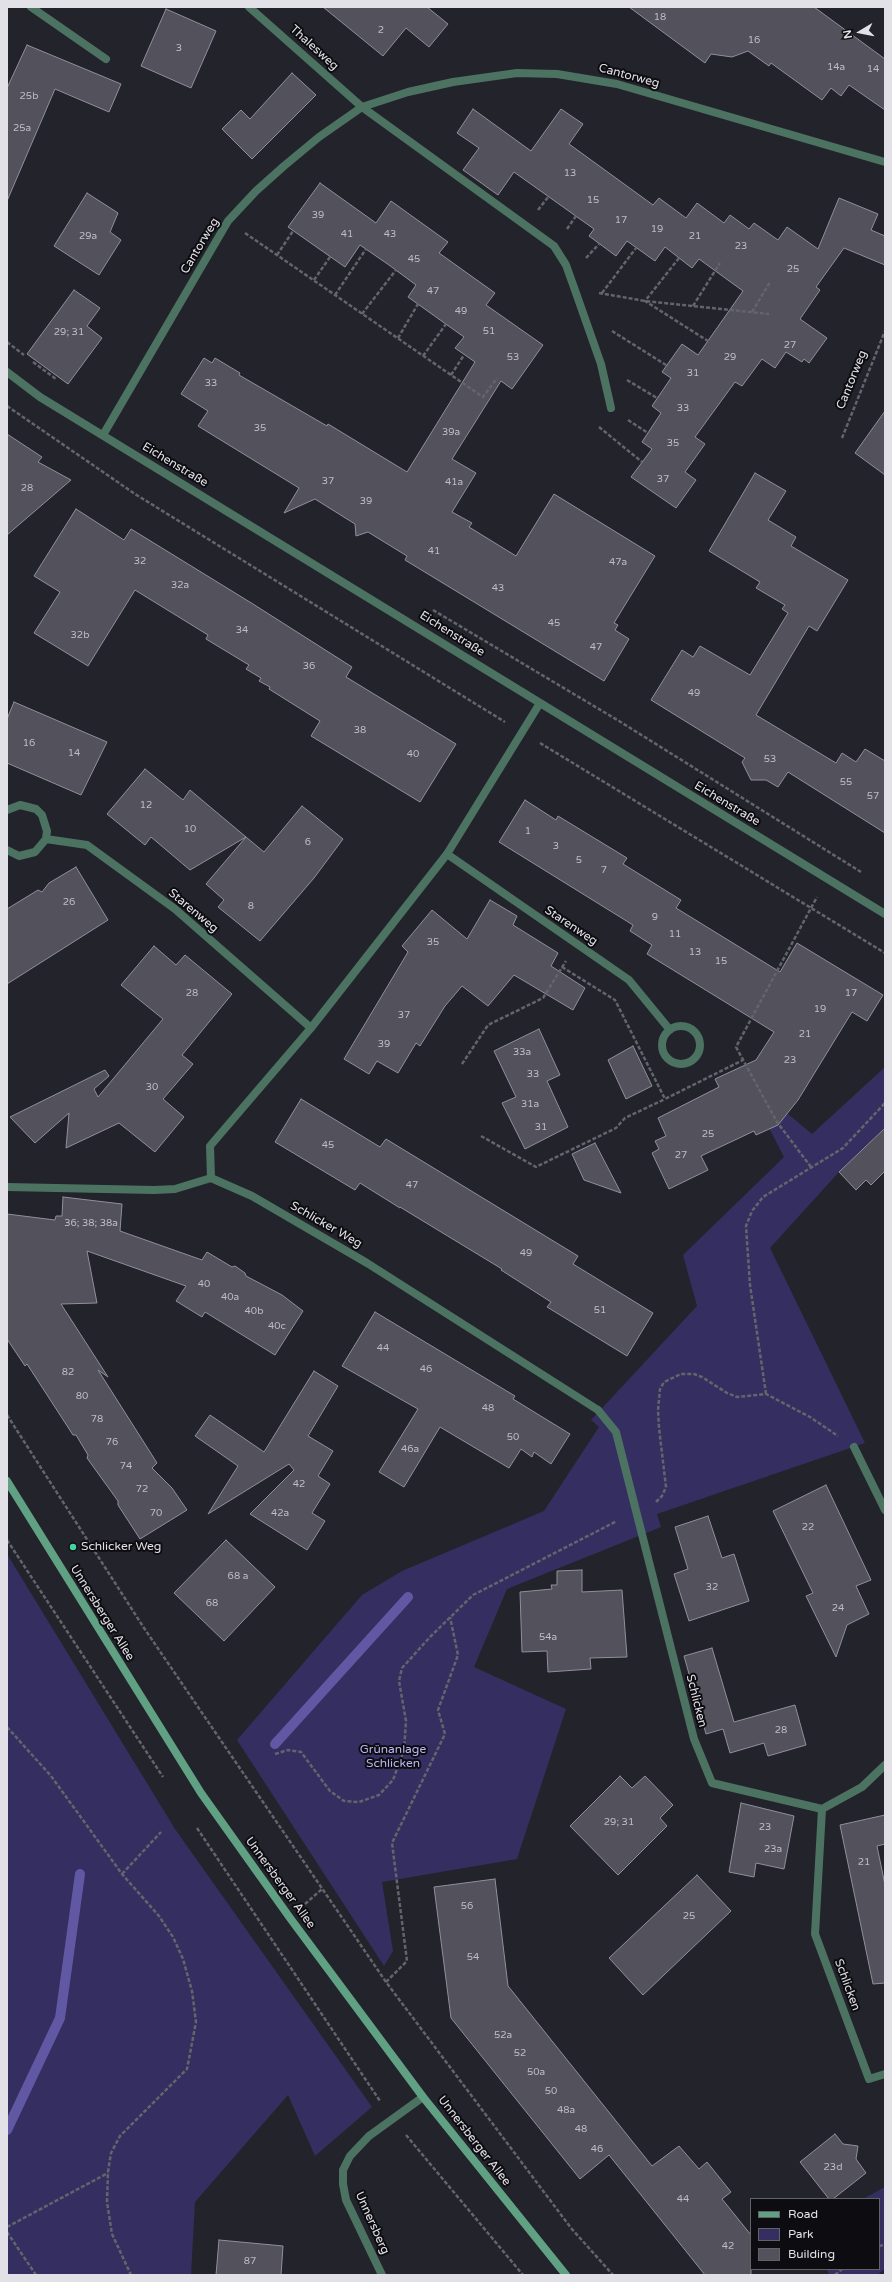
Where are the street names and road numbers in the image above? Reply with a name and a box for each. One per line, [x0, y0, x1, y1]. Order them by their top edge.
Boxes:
street label: Thalesweg [287, 22, 341, 74]
street label: Cantorweg [597, 61, 661, 91]
street label: Cantorweg [178, 216, 222, 276]
street label: Cantorweg [834, 348, 870, 412]
street label: Eichenstraße [140, 440, 210, 490]
street label: Eichenstraße [417, 608, 487, 660]
street label: Eichenstraße [692, 779, 762, 829]
street label: Starenweg [165, 886, 221, 936]
street label: Starenweg [542, 903, 600, 949]
street label: Schlicker Weg [288, 1199, 364, 1251]
street label: Unnersberger Allee [67, 1563, 137, 1663]
street label: Schlicken [682, 1673, 710, 1729]
street label: Unnersberger Allee [242, 1834, 318, 1932]
street label: Schlicken [831, 1957, 863, 2013]
street label: Unnersberger Allee [434, 2093, 514, 2189]
street label: Unnersberg [352, 2189, 392, 2257]

